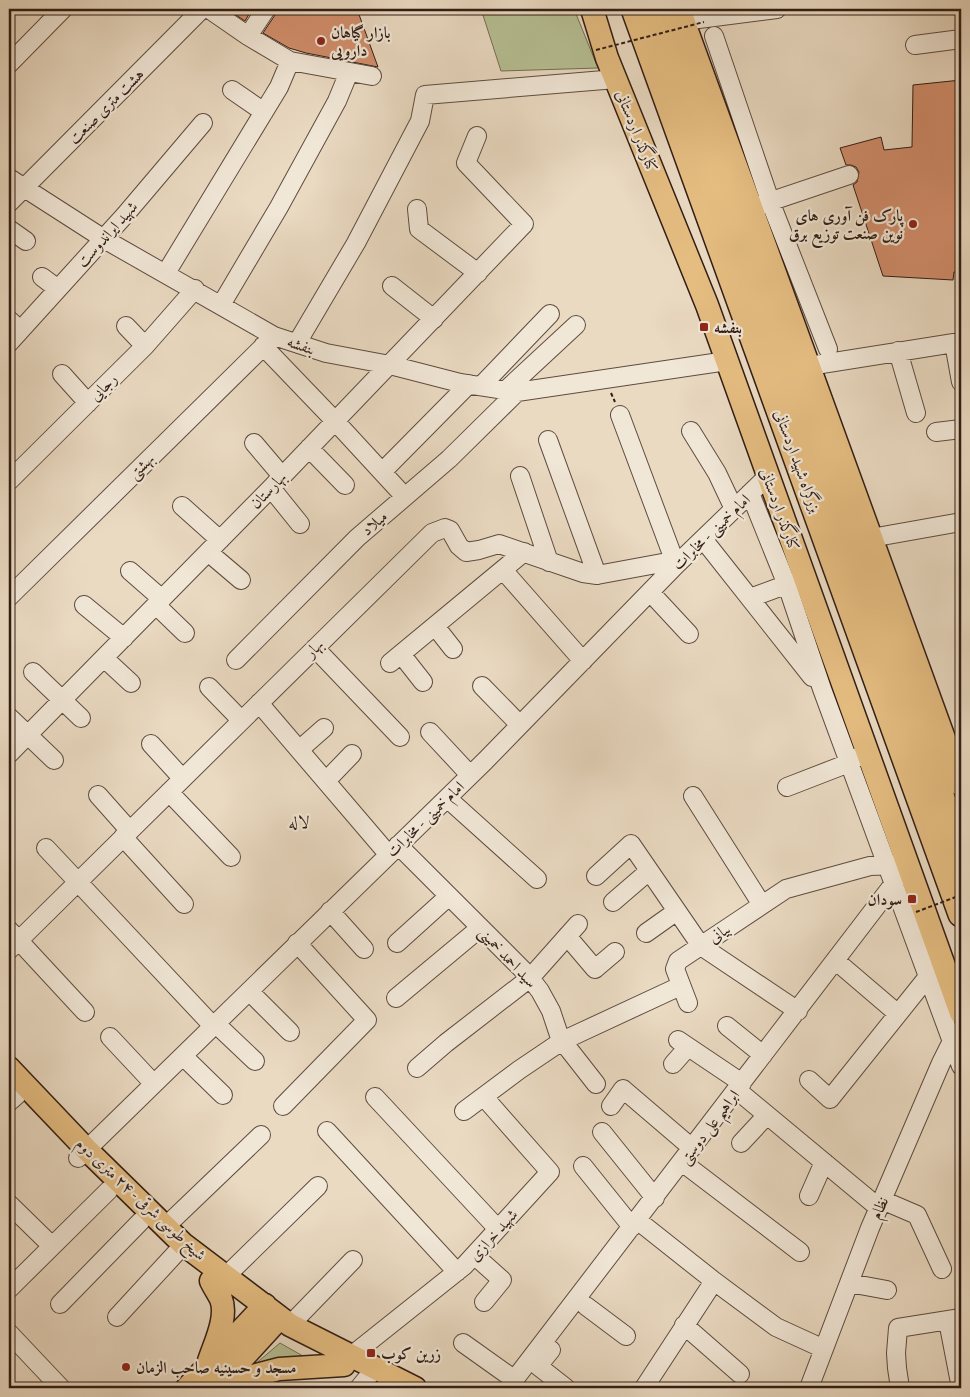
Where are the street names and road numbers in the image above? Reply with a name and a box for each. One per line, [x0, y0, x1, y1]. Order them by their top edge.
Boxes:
street label: هشت متری صنعت [64, 64, 148, 148]
street label: کنارگذر اردستانی [611, 86, 664, 175]
street label: شهید ایراندوست [72, 196, 142, 272]
street label: بنفشه [284, 331, 318, 359]
street label: رجایی [84, 368, 122, 406]
street label: بزرگراه شهید اردستانی [770, 407, 826, 516]
street label: بهشتی [123, 448, 159, 484]
street label: کنارگذر اردستانی [755, 464, 806, 553]
street label: بهارستان [245, 467, 291, 513]
street label: امام خمینی - مخابرات [667, 489, 757, 578]
street label: میلاد [356, 506, 392, 540]
street label: بهار [299, 634, 328, 663]
street label: امام خمینی - مخابرات [381, 776, 471, 865]
street label: بیانی [704, 918, 734, 948]
street label: سید احمد خمینی [473, 922, 542, 993]
street label: ابراهیم علی دوستی [674, 1085, 749, 1172]
street label: شیخ طوسی شرقی - ۲۴ متری دوم [69, 1133, 211, 1268]
street label: نظام [865, 1193, 897, 1224]
street label: شهید خرازی [464, 1204, 522, 1266]

